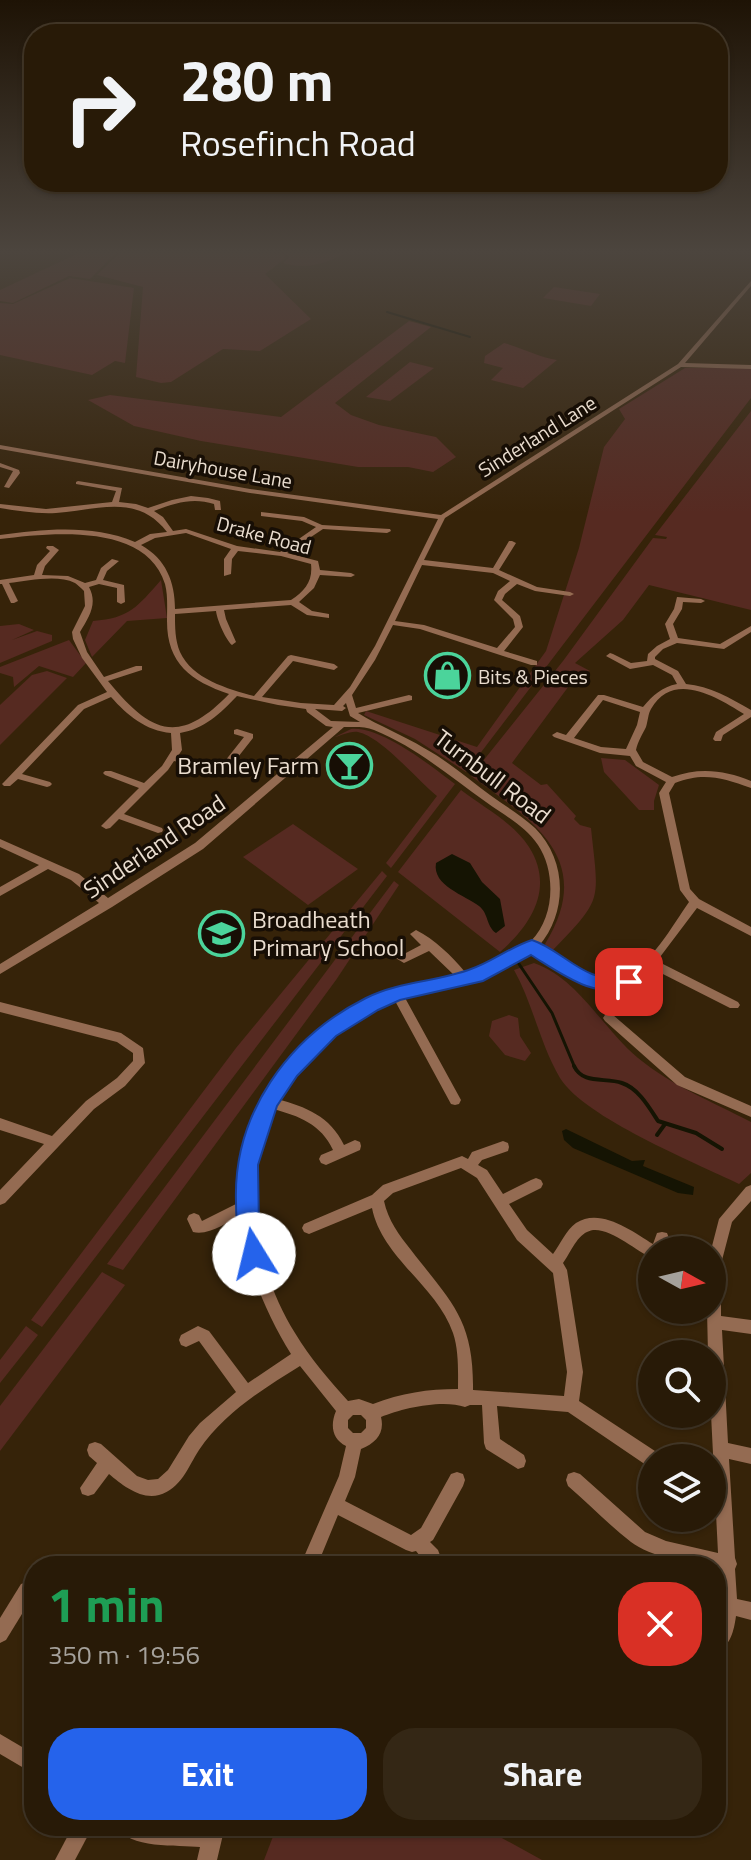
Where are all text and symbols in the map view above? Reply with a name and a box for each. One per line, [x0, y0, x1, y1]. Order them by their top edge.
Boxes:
text: 280 m [180, 38, 333, 123]
icon: right [48, 56, 152, 160]
text: Rosefinch Road [180, 115, 416, 170]
street label: Sinderland Lane [472, 387, 602, 485]
street label: Dairyhouse Lane [151, 442, 295, 496]
street label: Drake Road [213, 507, 315, 563]
shop icon: Bits & Pieces [423, 652, 471, 700]
place label: Bits & Pieces [478, 661, 588, 692]
street label: Turnbull Road [427, 720, 559, 832]
bar icon: Bramley Farm [326, 741, 374, 789]
place label: Bramley Farm [177, 747, 319, 783]
street label: Sinderland Road [76, 785, 232, 907]
place label: Broadheath Primary School [252, 901, 404, 965]
school or university icon: Broadheath Primary School [197, 909, 245, 957]
pin [595, 948, 663, 1016]
icon: arrive [607, 960, 651, 1004]
position arrow [212, 1212, 296, 1296]
north arrow [638, 1236, 726, 1324]
map controls [638, 1236, 726, 1532]
button: search [638, 1340, 726, 1428]
button: layers [638, 1444, 726, 1532]
text: 1 min [48, 1568, 165, 1641]
button: close [618, 1582, 702, 1666]
text: 350 m · 19:56 [48, 1635, 200, 1674]
button: Exit [48, 1728, 367, 1820]
button: Share [383, 1728, 702, 1820]

